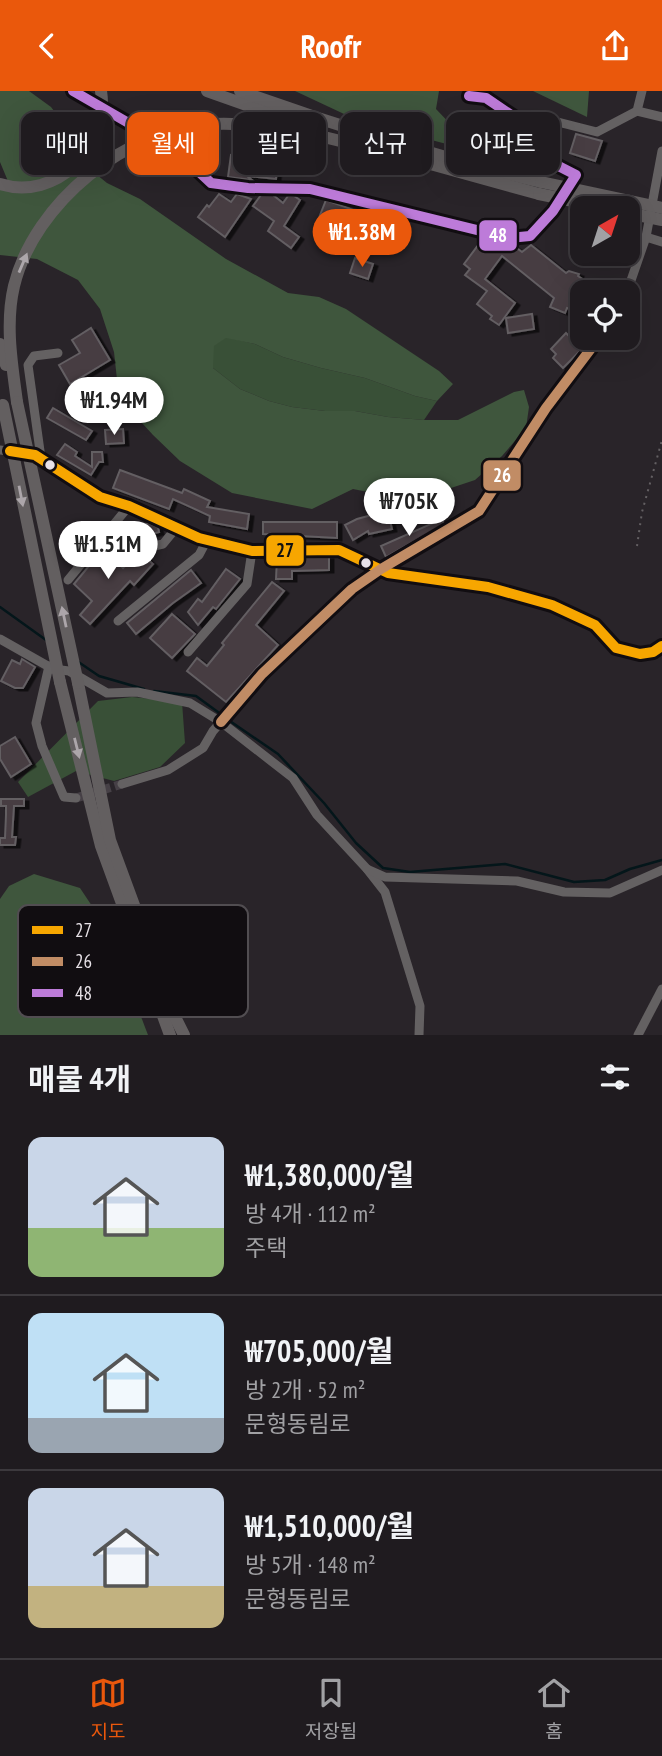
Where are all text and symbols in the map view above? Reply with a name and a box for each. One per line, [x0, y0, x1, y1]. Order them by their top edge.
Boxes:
text: Roofr [301, 25, 361, 67]
icon: back [28, 27, 66, 65]
icon: share [596, 27, 634, 65]
chip: 매매 [21, 112, 113, 175]
chip: 월세 [127, 112, 219, 175]
chip: 필터 [233, 112, 326, 175]
chip: 신규 [340, 112, 432, 175]
chip: 아파트 [446, 112, 560, 175]
north arrow [570, 196, 640, 266]
map controls [570, 196, 640, 350]
pin: ₩1.38M [305, 209, 419, 269]
text: ₩1.38M [329, 217, 395, 246]
line badge: 48 [478, 219, 518, 252]
text: 48 [489, 223, 507, 247]
one-way arrow [17, 253, 29, 273]
button: locate [570, 280, 640, 350]
pin: ₩1.94M [57, 377, 171, 437]
text: ₩1.94M [81, 385, 147, 414]
unlabelled marker [43, 458, 57, 472]
line badge: 26 [482, 459, 522, 492]
text: 26 [493, 463, 511, 487]
pin: ₩705K [360, 479, 458, 538]
one-way arrow [15, 485, 26, 507]
text: ₩705K [380, 486, 438, 515]
pin: ₩1.51M [51, 521, 165, 581]
text: ₩1.51M [75, 529, 141, 558]
line badge: 27 [265, 534, 305, 567]
text: 27 [276, 538, 294, 562]
unlabelled marker [359, 556, 373, 570]
one-way arrow [58, 606, 69, 628]
one-way arrow [72, 737, 83, 759]
legend [18, 905, 248, 1017]
text: 27 [75, 918, 92, 942]
text: 26 [75, 949, 92, 973]
text: 48 [75, 981, 92, 1005]
icon: filters [596, 1058, 634, 1096]
text: 매물 4개 [28, 1059, 131, 1098]
text: ₩1,380,000/월 [245, 1155, 414, 1194]
icon: home [84, 1165, 168, 1249]
text: 방 4개 · 112 m² [245, 1199, 376, 1228]
text: 주택 [245, 1233, 287, 1262]
text: ₩705,000/월 [245, 1331, 393, 1370]
icon: home [84, 1341, 168, 1425]
text: 방 2개 · 52 m² [245, 1375, 365, 1404]
text: 문형동림로 [245, 1409, 351, 1438]
text: ₩1,510,000/월 [245, 1506, 414, 1545]
icon: home [84, 1516, 168, 1600]
text: 방 5개 · 148 m² [245, 1550, 376, 1579]
text: 문형동림로 [245, 1584, 351, 1613]
tab: 지도 [89, 1674, 127, 1743]
tab: 저장됨 [305, 1674, 357, 1743]
tab: 홈 [535, 1674, 573, 1743]

